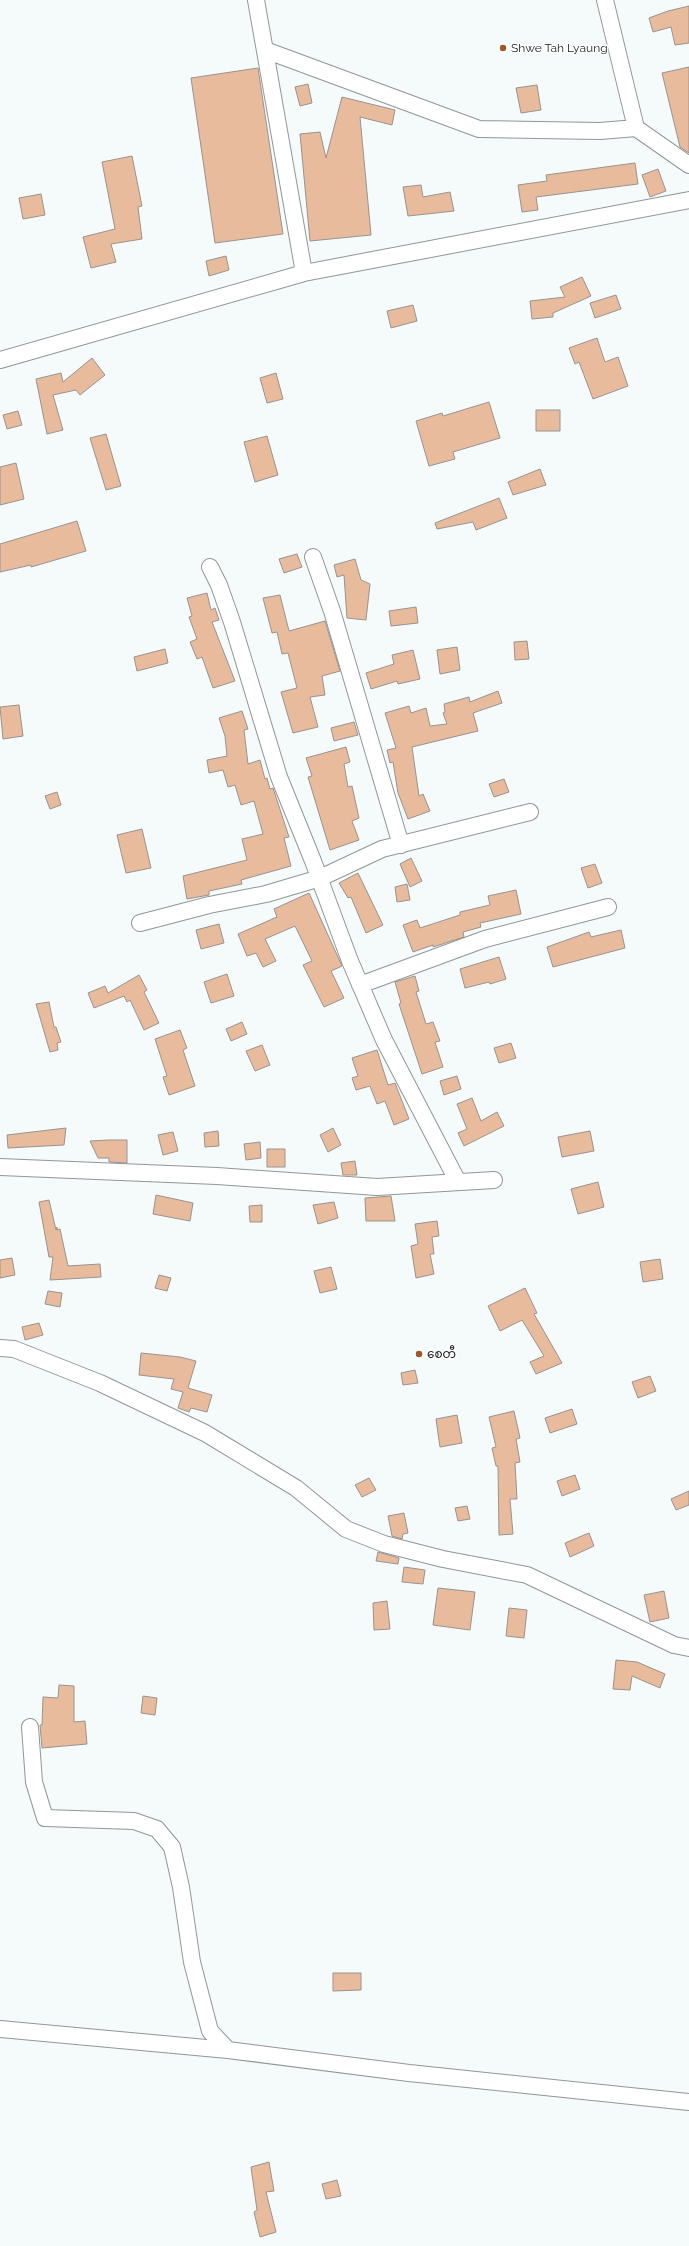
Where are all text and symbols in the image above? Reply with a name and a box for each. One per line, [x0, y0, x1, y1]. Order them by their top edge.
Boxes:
place label: Shwe Tah Lyaung [511, 41, 608, 55]
marker: Shwe Tah Lyaung [498, 43, 508, 53]
place label: စေတီ [427, 1345, 456, 1361]
marker: စေတီ [414, 1349, 424, 1359]

